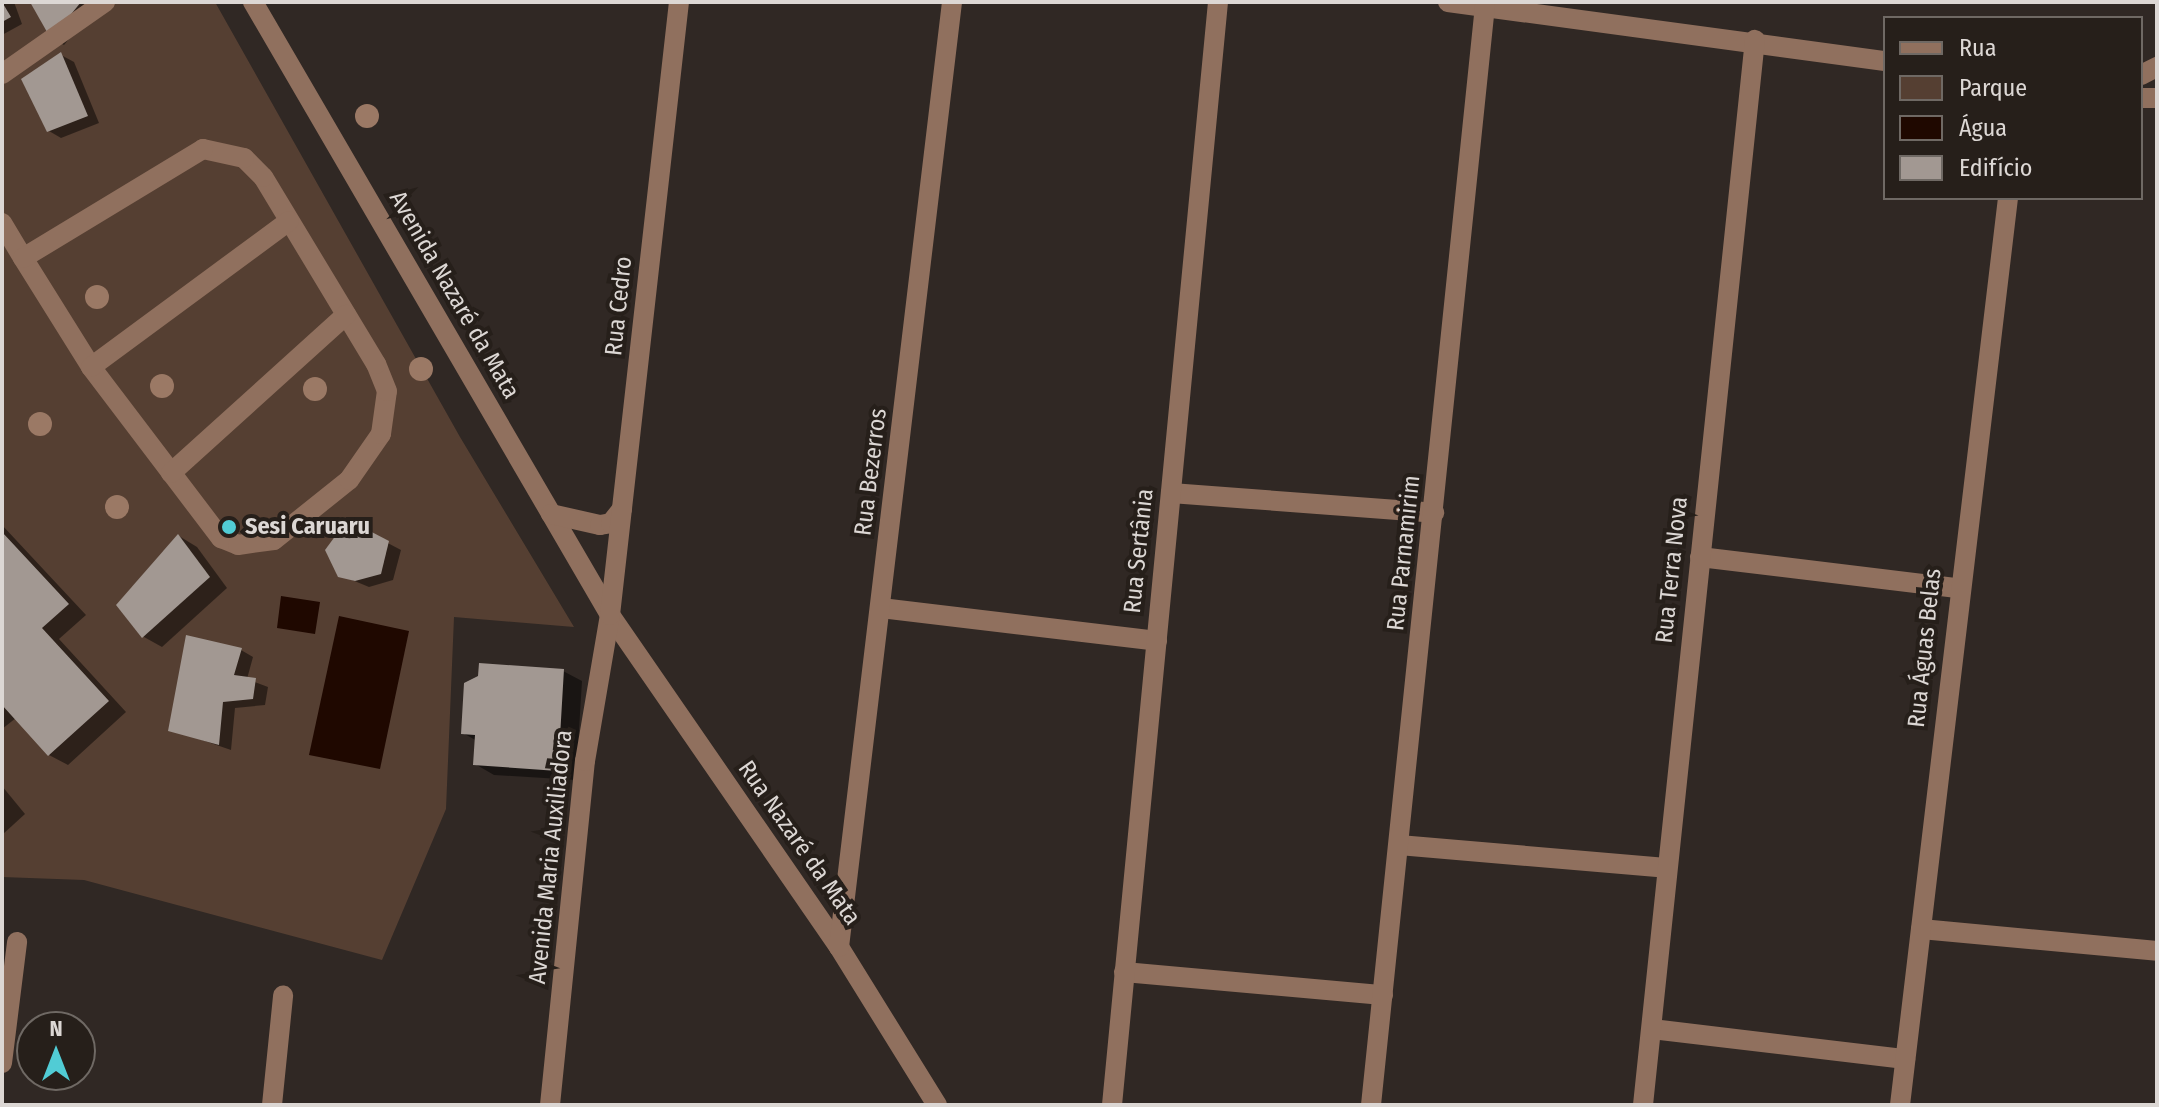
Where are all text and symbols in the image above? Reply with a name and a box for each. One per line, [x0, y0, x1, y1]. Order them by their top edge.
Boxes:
legend [1883, 16, 2143, 200]
text: Rua [1959, 34, 1996, 62]
text: Parque [1959, 74, 2027, 102]
text: Água [1959, 114, 2007, 142]
text: Edifício [1959, 154, 2032, 182]
street label: Avenida Nazaré da Mata [383, 186, 525, 404]
street label: Rua Cedro [599, 255, 639, 357]
street label: Rua Bezerros [849, 407, 893, 537]
street label: Rua Parnamirim [1382, 474, 1426, 632]
street label: Rua Sertânia [1118, 487, 1160, 615]
street label: Rua Terra Nova [1650, 495, 1694, 645]
place label: Sesi Caruaru [245, 513, 370, 541]
marker: Sesi Caruaru [220, 518, 238, 536]
street label: Rua Águas Belas [1902, 567, 1948, 729]
street label: Avenida Maria Auxiliadora [523, 728, 579, 986]
street label: Rua Nazaré da Mata [732, 755, 866, 931]
north arrow [16, 1011, 96, 1091]
text: N [49, 1015, 63, 1042]

